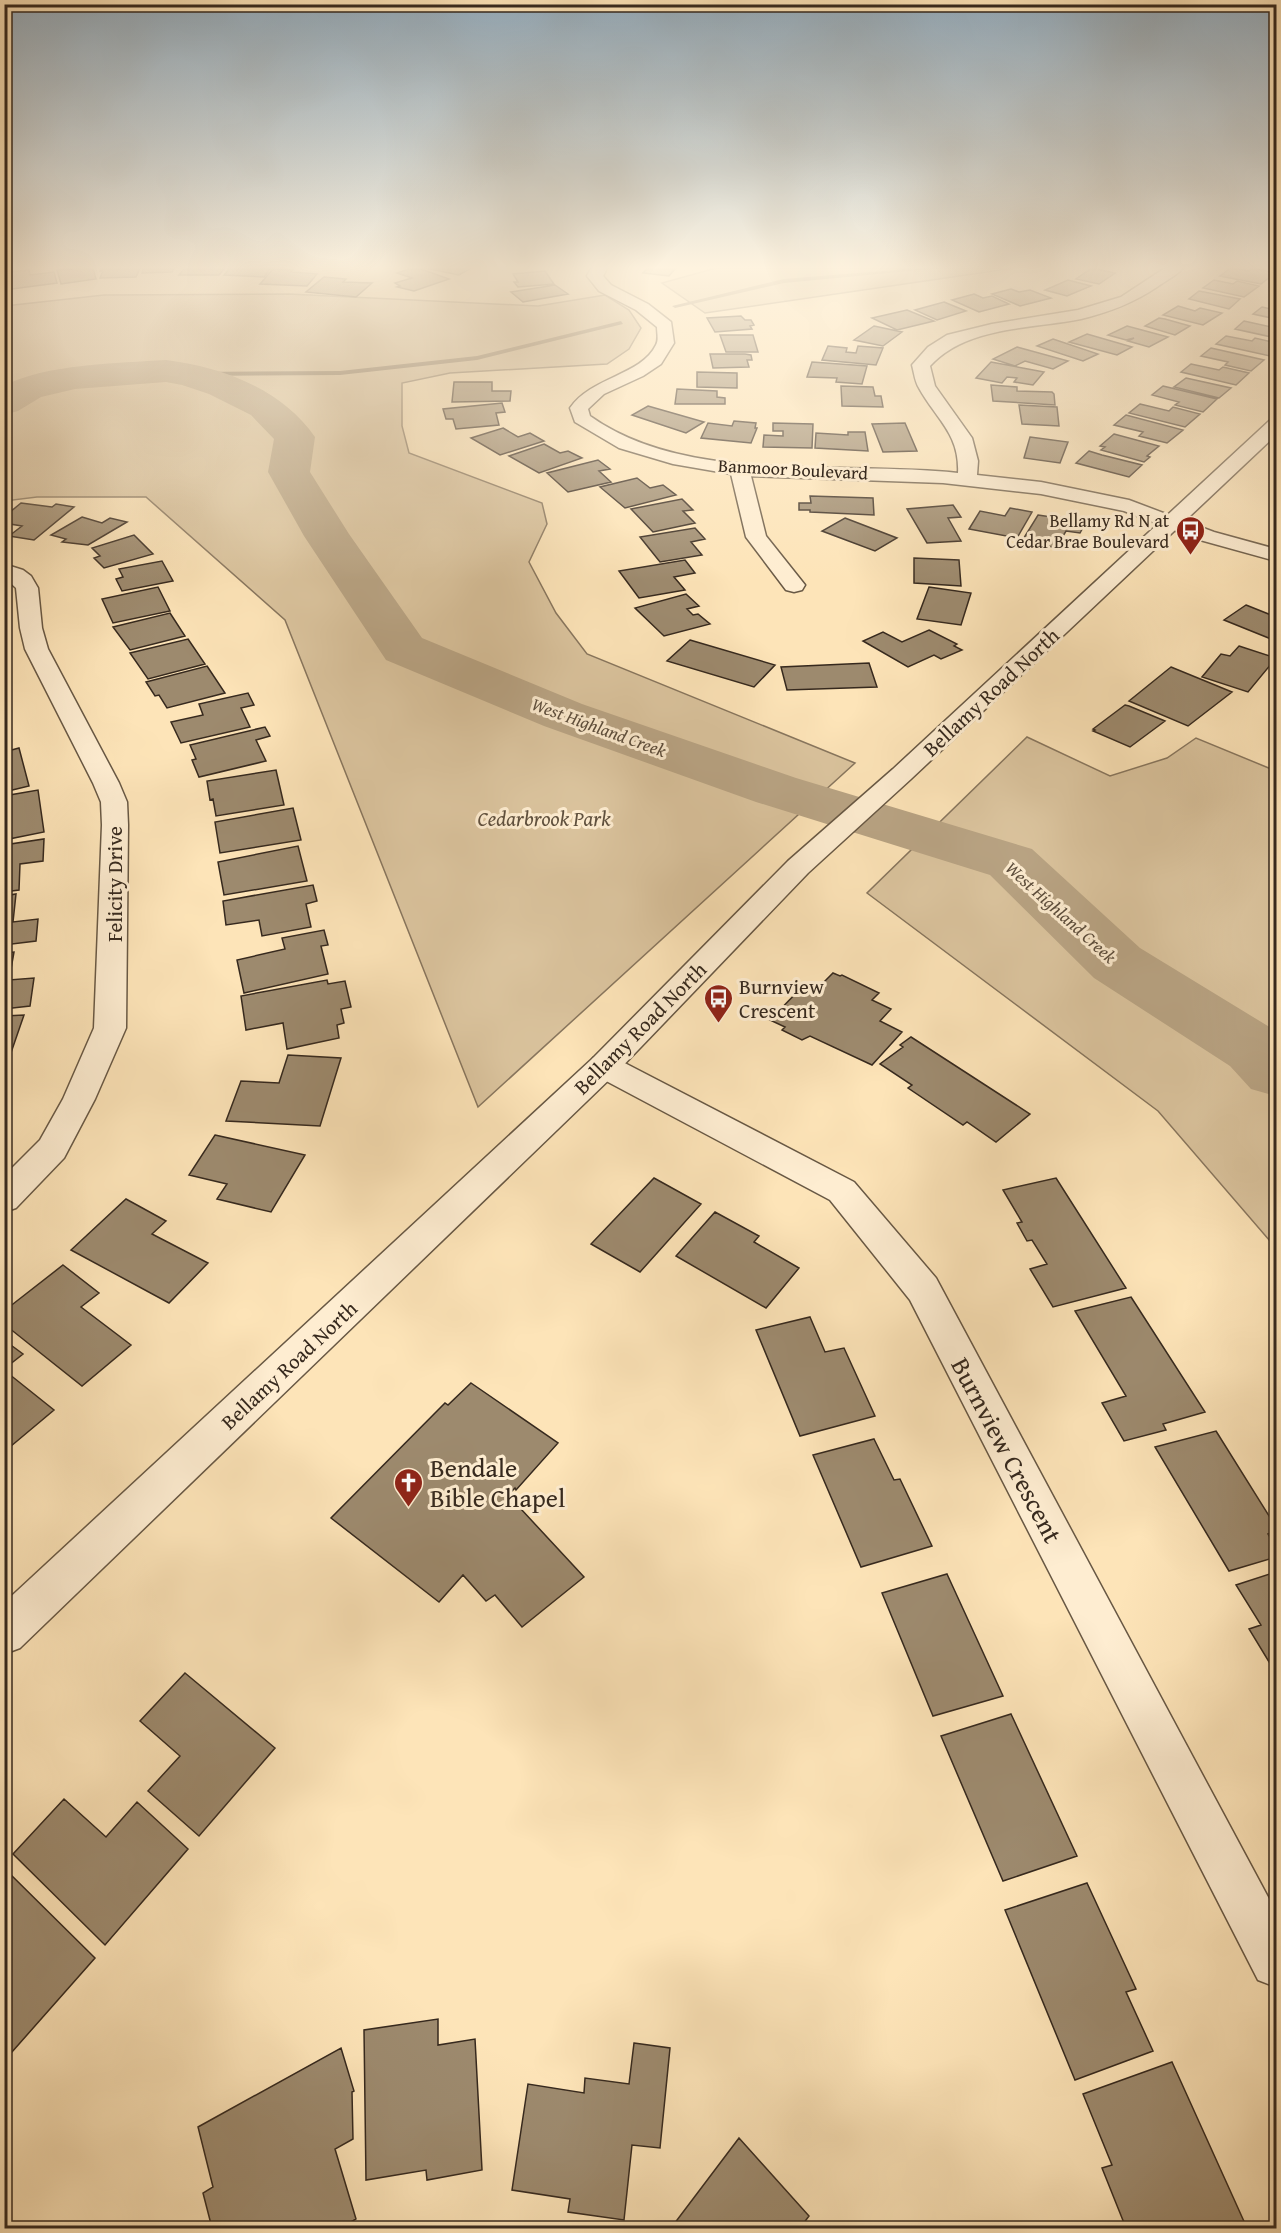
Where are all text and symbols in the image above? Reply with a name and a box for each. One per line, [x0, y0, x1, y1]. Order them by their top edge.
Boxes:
street label: Banmoor Boulevard [717, 452, 869, 486]
place label: Bellamy Rd N at Cedar Brae Boulevard [1006, 507, 1170, 555]
bus stop icon: Bellamy Rd N at Cedar Brae Boulevard [1174, 514, 1206, 556]
street label: Bellamy Road North [916, 620, 1066, 764]
water label: West Highland Creek [528, 690, 671, 764]
park label: Cedarbrook Park [477, 803, 611, 834]
street label: Felicity Drive [99, 826, 130, 942]
water label: West Highland Creek [999, 855, 1123, 970]
street label: Bellamy Road North [567, 954, 714, 1101]
place label: Burnview Crescent [739, 971, 824, 1026]
bus stop icon: Burnview Crescent [702, 982, 734, 1024]
street label: Bellamy Road North [214, 1293, 364, 1437]
street label: Burnview Crescent [942, 1350, 1072, 1550]
place label: Bendale Bible Chapel [430, 1448, 565, 1517]
church icon: Bendale Bible Chapel [393, 1466, 425, 1508]

